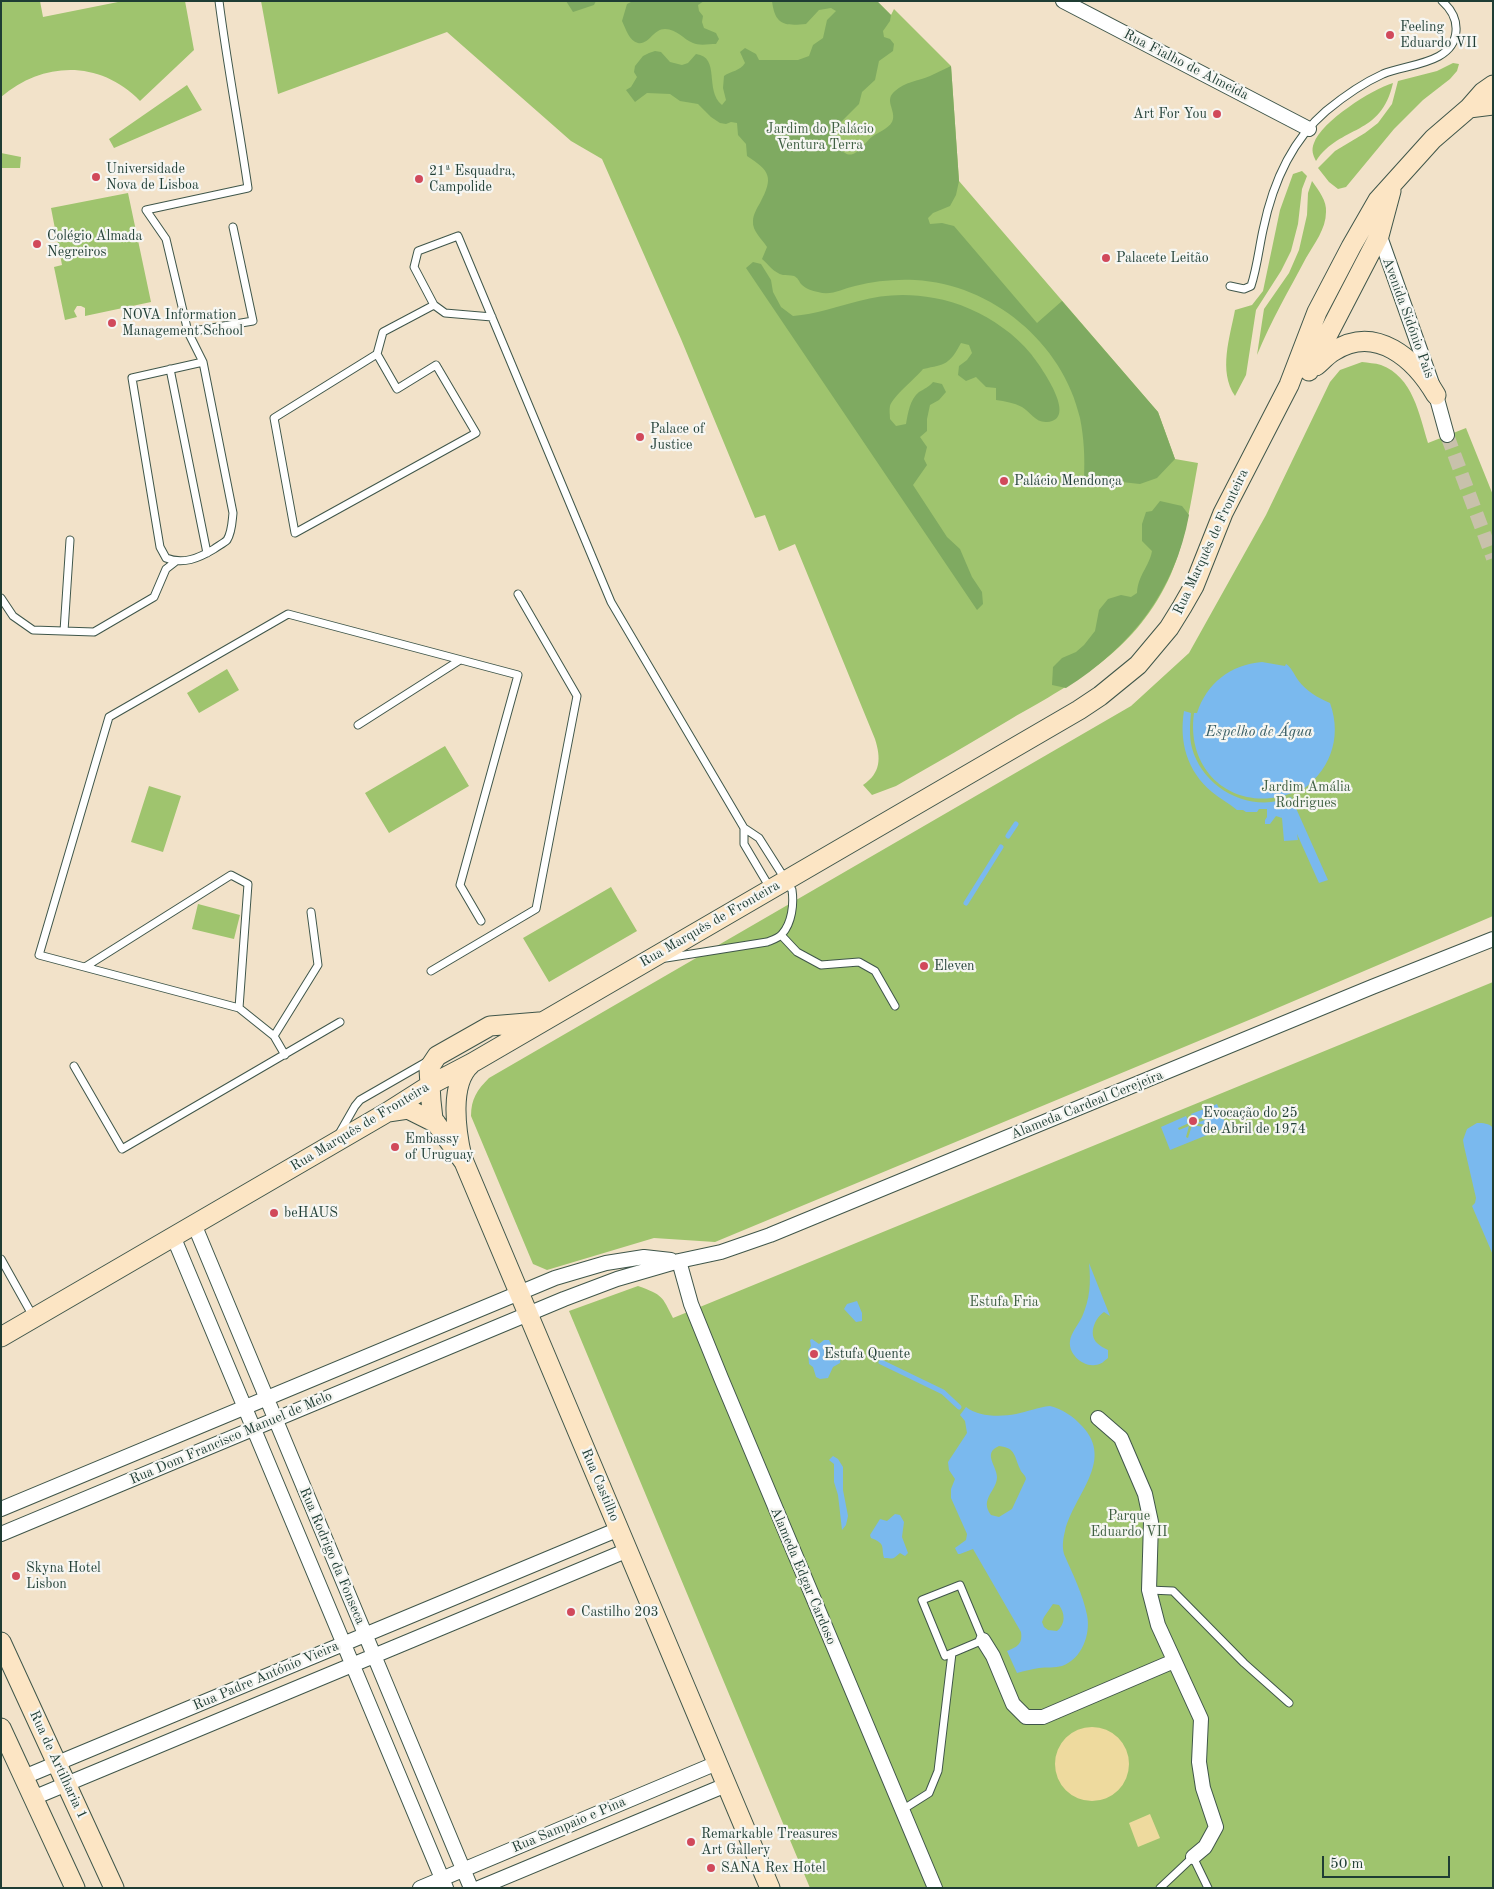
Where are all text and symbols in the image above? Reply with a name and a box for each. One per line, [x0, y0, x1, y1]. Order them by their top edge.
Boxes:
place label: Feeling Eduardo VII [1400, 19, 1477, 52]
street label: Rua Fialho de Almeida [1121, 26, 1251, 104]
marker: Feeling Eduardo VII [1384, 29, 1396, 41]
place label: Art For You [1133, 106, 1207, 122]
marker: Art For You [1211, 108, 1223, 120]
park label: Jardim do Palácio Ventura Terra [766, 121, 874, 154]
place label: Universidade Nova de Lisboa [106, 161, 199, 193]
place label: 21ª Esquadra, Campolide [429, 163, 516, 196]
marker: Universidade Nova de Lisboa [90, 171, 102, 183]
marker: 21ª Esquadra, Campolide [413, 173, 425, 185]
place label: Colégio Almada Negreiros [47, 228, 142, 260]
marker: Colégio Almada Negreiros [31, 238, 43, 250]
place label: Palacete Leitão [1116, 250, 1209, 266]
marker: Palacete Leitão [1100, 252, 1112, 264]
street label: Avenida Sidónio Pais [1378, 255, 1438, 381]
place label: NOVA Information Management School [122, 307, 243, 340]
marker: NOVA Information Management School [106, 317, 118, 329]
place label: Palace of Justice [650, 421, 705, 454]
marker: Palace of Justice [634, 431, 646, 443]
street label: Rua Marquês de Fronteira [1170, 466, 1252, 618]
place label: Palácio Mendonça [1014, 473, 1122, 489]
marker: Palácio Mendonça [998, 475, 1010, 487]
water label: Espelho de Água [1205, 723, 1313, 741]
park label: Jardim Amália Rodrigues [1261, 779, 1351, 812]
street label: Rua Marquês de Fronteira [637, 877, 783, 971]
place label: Eleven [934, 958, 975, 974]
marker: Eleven [918, 960, 930, 972]
street label: Alameda Cardeal Cerejeira [1008, 1067, 1166, 1143]
street label: Rua Marquês de Fronteira [288, 1079, 432, 1175]
place label: Evocação do 25 de Abril de 1974 [1203, 1105, 1306, 1138]
marker: Evocação do 25 de Abril de 1974 [1187, 1115, 1199, 1127]
place label: Embassy of Uruguay [405, 1131, 474, 1164]
marker: Embassy of Uruguay [389, 1141, 401, 1153]
place label: beHAUS [284, 1205, 338, 1221]
marker: beHAUS [268, 1207, 280, 1219]
park label: Estufa Fria [969, 1294, 1039, 1310]
place label: Estufa Quente [824, 1346, 910, 1362]
marker: Estufa Quente [808, 1348, 820, 1360]
street label: Rua Dom Francisco Manuel de Melo [127, 1388, 335, 1488]
street label: Rua Castilho [577, 1446, 623, 1524]
street label: Rua Rodrigo da Fonseca [296, 1485, 368, 1627]
street label: Alameda Edgar Cardoso [766, 1505, 840, 1647]
park label: Parque Eduardo VII [1090, 1508, 1168, 1540]
place label: Skyna Hotel Lisbon [26, 1560, 101, 1592]
marker: Skyna Hotel Lisbon [10, 1570, 22, 1582]
place label: Castilho 203 [581, 1604, 659, 1620]
marker: Castilho 203 [565, 1606, 577, 1618]
street label: Rua Padre António Vieira [191, 1638, 341, 1714]
street label: Rua de Artilharia 1 [25, 1708, 91, 1822]
street label: Rua Sampaio e Pina [510, 1793, 628, 1857]
place label: Remarkable Treasures Art Gallery [701, 1826, 838, 1858]
marker: Remarkable Treasures Art Gallery [685, 1836, 697, 1848]
scale bar [1324, 1846, 1452, 1878]
text: 50 m [1330, 1857, 1364, 1872]
place label: SANA Rex Hotel [721, 1860, 826, 1876]
marker: SANA Rex Hotel [705, 1862, 717, 1874]

